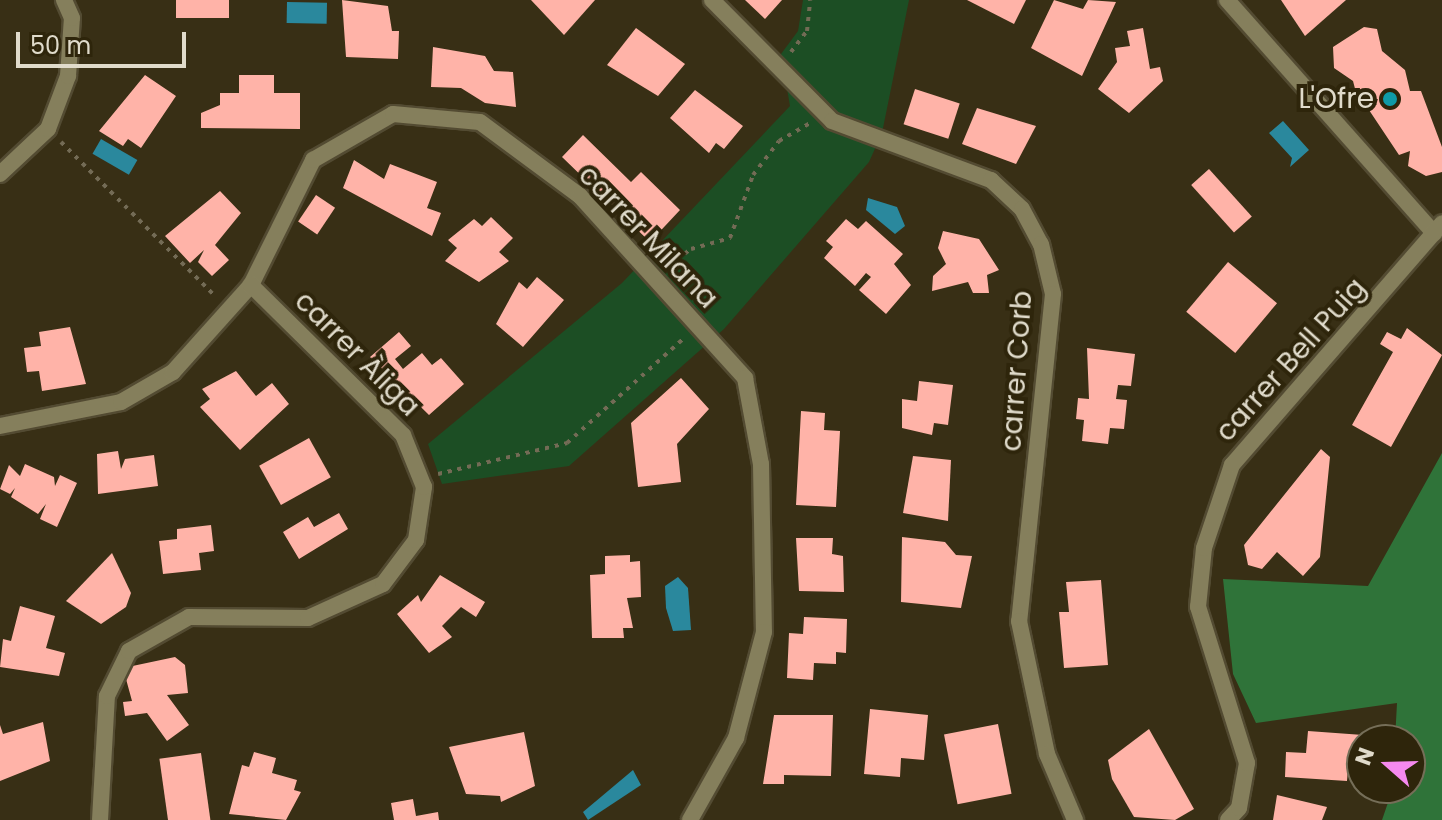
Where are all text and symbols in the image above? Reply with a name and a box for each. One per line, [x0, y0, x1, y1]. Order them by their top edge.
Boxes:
scale bar [20, 16, 190, 66]
text: 50 m [30, 29, 91, 62]
place label: L'Ofre [1298, 82, 1374, 116]
marker: L'Ofre [1381, 90, 1399, 108]
street label: carrer Milana [571, 159, 725, 315]
street label: carrer Bell Puig [1209, 272, 1373, 448]
street label: carrer Àliga [288, 285, 426, 423]
street label: carrer Corb [995, 290, 1039, 452]
north arrow [1346, 724, 1426, 804]
text: N [1347, 743, 1382, 769]

